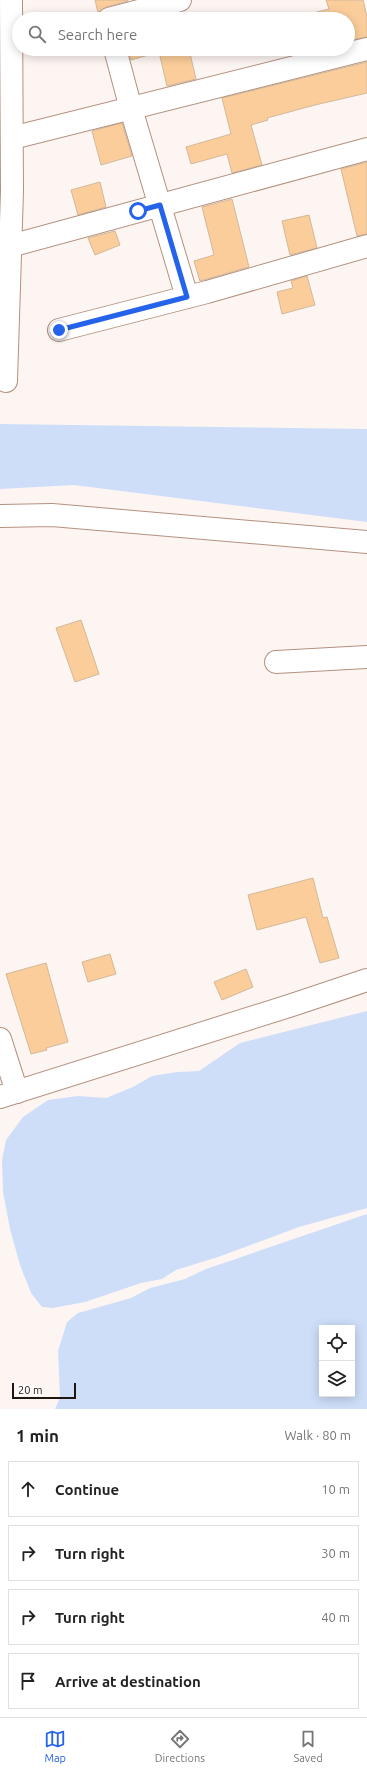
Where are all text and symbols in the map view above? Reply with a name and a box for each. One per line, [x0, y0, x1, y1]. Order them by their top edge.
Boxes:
search box [12, 12, 355, 56]
icon: search [26, 23, 48, 45]
text: Search here [58, 26, 137, 43]
route start [129, 202, 147, 220]
route end [50, 321, 68, 339]
map controls [319, 1325, 355, 1397]
button: locate [319, 1325, 355, 1361]
button: layers [319, 1361, 355, 1397]
scale bar [12, 1381, 76, 1400]
text: 20 m [18, 1384, 42, 1396]
text: 1 min [16, 1426, 59, 1445]
text: Walk · 80 m [285, 1428, 351, 1442]
icon: ahead [17, 1478, 39, 1500]
text: Continue [55, 1481, 119, 1498]
text: 10 m [321, 1482, 350, 1496]
icon: right [17, 1542, 39, 1564]
text: Turn right [55, 1545, 125, 1562]
text: 30 m [321, 1546, 350, 1560]
icon: right [17, 1606, 39, 1628]
text: Turn right [55, 1609, 125, 1626]
text: 40 m [321, 1610, 350, 1624]
icon: arrive [17, 1670, 39, 1692]
text: Arrive at destination [55, 1673, 201, 1690]
tab: Map [44, 1728, 66, 1764]
tab: Directions [155, 1728, 205, 1764]
tab: Saved [293, 1728, 323, 1764]

